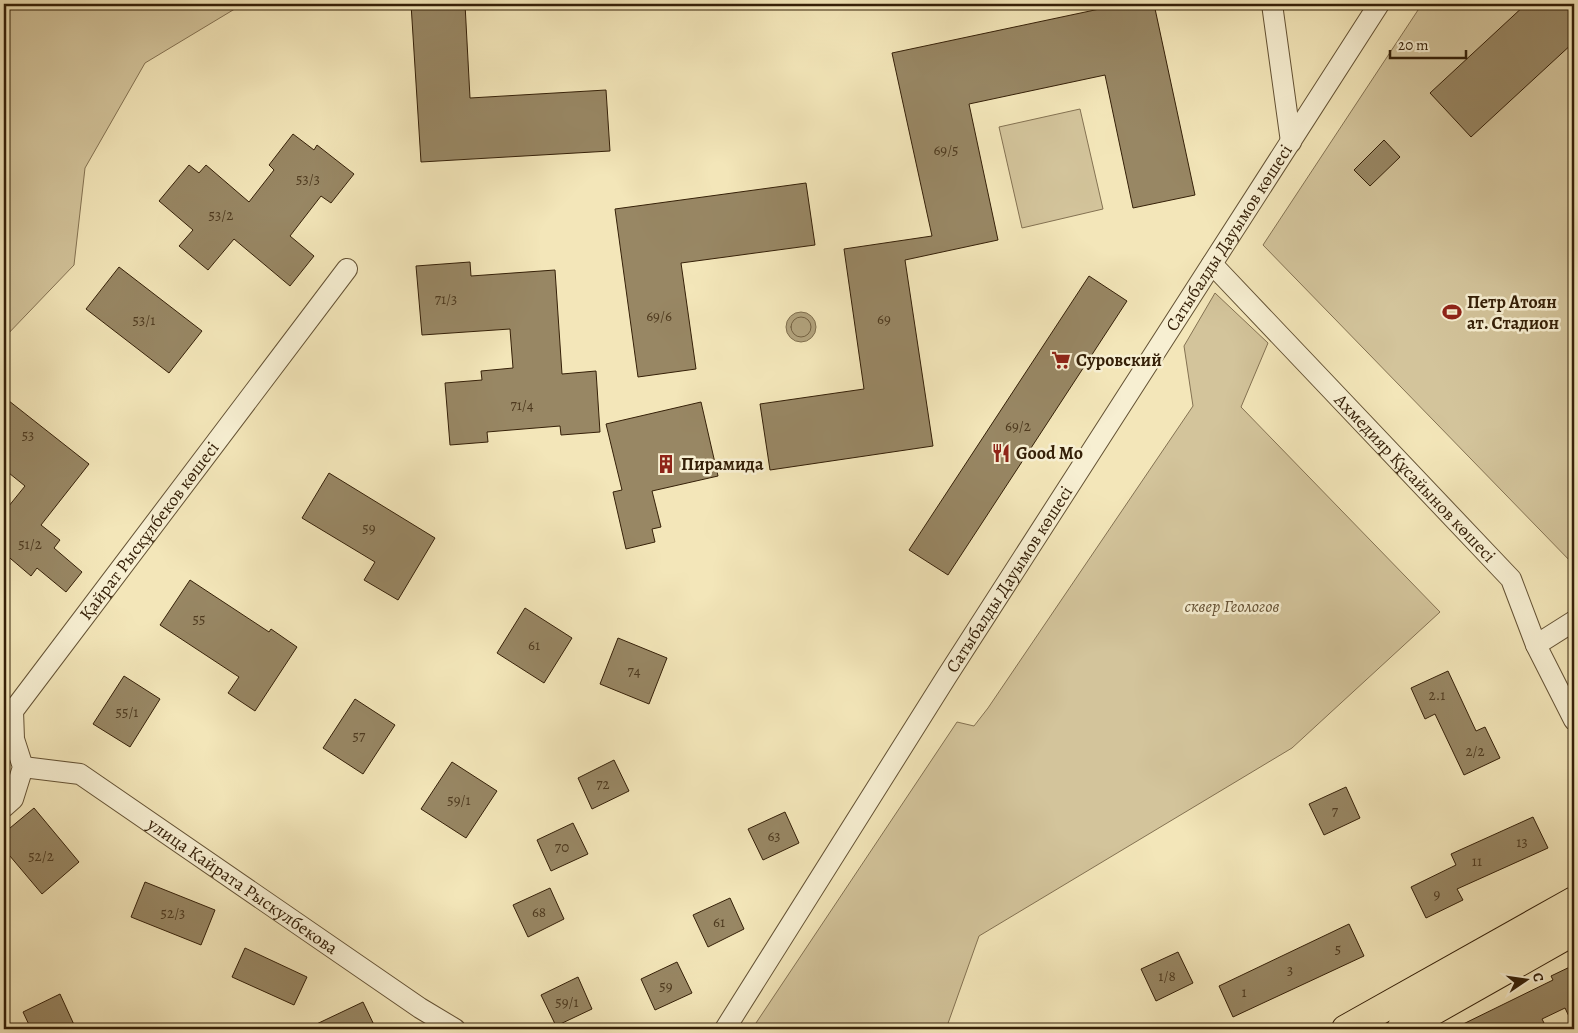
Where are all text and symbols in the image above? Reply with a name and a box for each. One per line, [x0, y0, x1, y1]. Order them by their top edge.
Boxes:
scale bar [1390, 28, 1467, 60]
text: 20 m [1398, 35, 1429, 55]
house number: 69/5 [933, 140, 959, 160]
street label: Сатыбалды Дауымов көшесі [1160, 140, 1298, 336]
house number: 53/3 [296, 169, 320, 189]
house number: 53/2 [209, 205, 233, 225]
house number: 71/3 [435, 289, 457, 309]
place label: Петр Атоян ат. Стадион [1467, 290, 1559, 335]
sports icon: Петр Атоян ат. Стадион [1441, 301, 1463, 323]
house number: 69/6 [646, 306, 672, 326]
house number: 69 [877, 309, 891, 329]
house number: 53/1 [133, 310, 155, 330]
place label: Суровский [1076, 348, 1162, 372]
supermarket icon: Суровский [1050, 349, 1072, 371]
street label: Ахмедияр Құсайынов көшесі [1329, 388, 1501, 567]
house number: 71/4 [510, 395, 534, 415]
house number: 69/2 [1005, 416, 1031, 436]
house number: 53 [22, 425, 34, 445]
street label: Қайрат Рысқұлбеков көшесі [74, 437, 224, 625]
place label: Good Mo [1016, 441, 1083, 465]
restaurant icon: Good Mo [990, 442, 1012, 464]
place label: Пирамида [681, 452, 764, 476]
building icon: Пирамида [655, 453, 677, 475]
street label: Сатыбалды Дауымов көшесі [940, 481, 1078, 677]
house number: 59 [362, 518, 376, 538]
house number: 51/2 [18, 534, 42, 554]
park label: сквер Геологов [1184, 594, 1280, 618]
house number: 55 [193, 609, 205, 629]
house number: 61 [528, 635, 540, 655]
house number: 74 [627, 661, 641, 681]
house number: 2.1 [1429, 685, 1445, 705]
house number: 55/1 [116, 702, 138, 722]
house number: 57 [353, 726, 366, 746]
house number: 2/2 [1465, 741, 1485, 761]
house number: 72 [596, 774, 610, 794]
house number: 59/1 [447, 790, 471, 810]
house number: 7 [1332, 801, 1339, 821]
street label: улица Кайрата Рыскулбекова [142, 811, 343, 960]
house number: 63 [767, 826, 781, 846]
house number: 13 [1516, 832, 1528, 852]
house number: 70 [555, 837, 569, 857]
house number: 52/2 [28, 846, 54, 866]
house number: 11 [1472, 851, 1482, 871]
house number: 9 [1434, 884, 1441, 904]
house number: 68 [532, 902, 546, 922]
house number: 52/3 [161, 903, 185, 923]
house number: 61 [713, 912, 725, 932]
house number: 5 [1335, 939, 1341, 959]
north arrow [1500, 956, 1550, 1006]
house number: 3 [1287, 960, 1293, 980]
house number: 1/8 [1158, 966, 1176, 986]
text: С [1528, 971, 1548, 984]
house number: 59 [659, 976, 673, 996]
house number: 1 [1241, 982, 1247, 1002]
house number: 59/1 [555, 992, 579, 1012]

